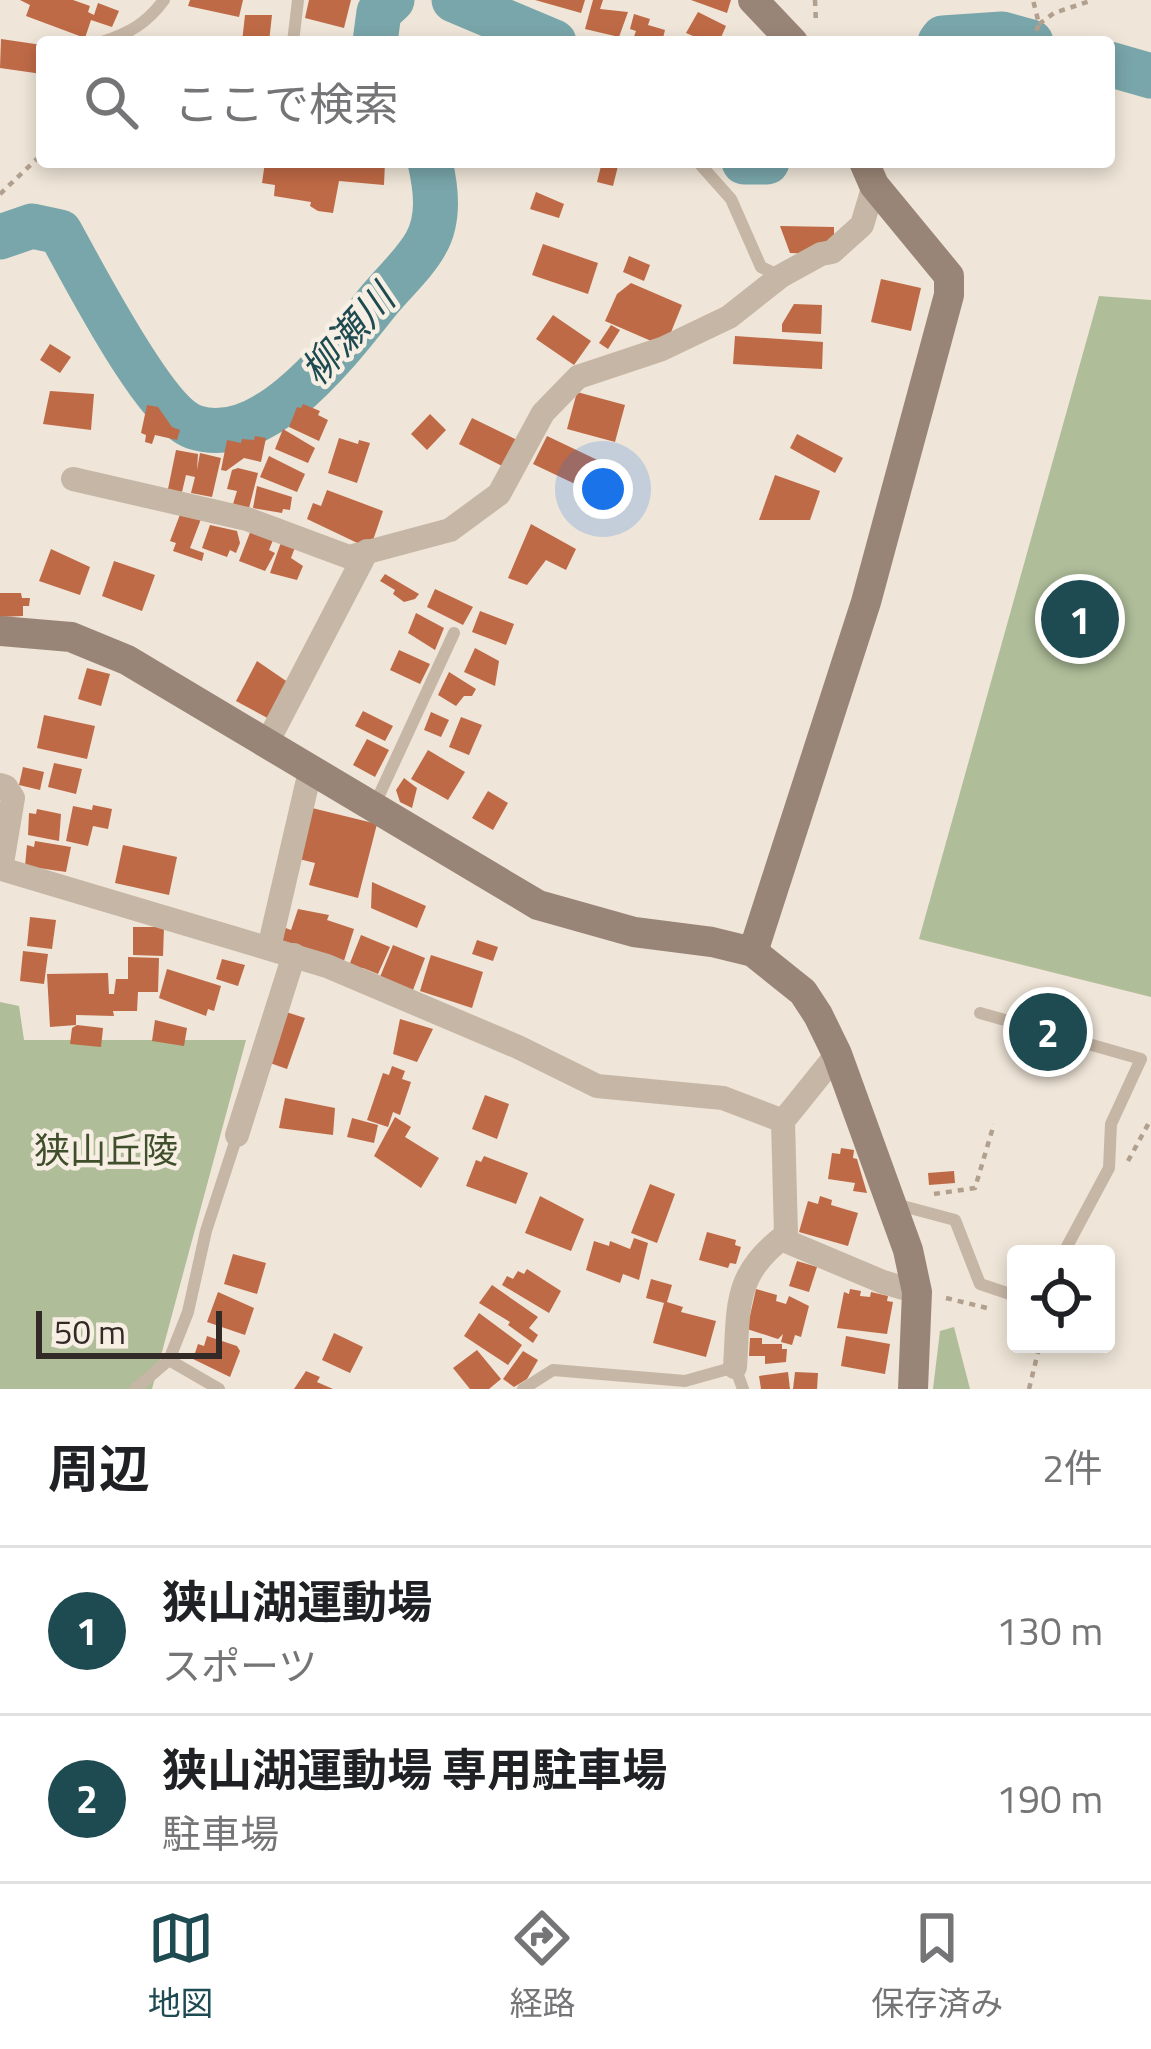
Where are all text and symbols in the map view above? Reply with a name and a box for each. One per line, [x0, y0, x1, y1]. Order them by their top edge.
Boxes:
search box [36, 36, 1115, 168]
icon: search [78, 69, 144, 135]
text: ここで検索 [174, 69, 399, 137]
water label: 柳瀬川 [286, 268, 411, 397]
your location [573, 459, 633, 519]
pin: 1 [1041, 574, 1119, 664]
pin: 2 [1009, 987, 1087, 1077]
park label: 狭山丘陵 [34, 1122, 178, 1177]
map controls [1007, 1245, 1115, 1353]
button: locate [1007, 1245, 1115, 1353]
scale bar [36, 1305, 222, 1358]
text: 50 m [54, 1307, 126, 1357]
text: 周辺 [48, 1429, 150, 1507]
text: 2件 [1042, 1438, 1103, 1497]
text: 狭山湖運動場 [162, 1567, 432, 1635]
text: 1 [76, 1601, 98, 1660]
text: 130 m [996, 1601, 1103, 1660]
text: スポーツ [162, 1636, 317, 1695]
text: 狭山湖運動場 専用駐車場 [162, 1735, 667, 1803]
text: 2 [76, 1769, 98, 1828]
text: 190 m [996, 1769, 1103, 1828]
text: 駐車場 [162, 1804, 279, 1863]
tab: 地図 [148, 1905, 214, 2028]
tab: 経路 [509, 1905, 575, 2028]
tab: 保存済み [871, 1905, 1003, 2028]

